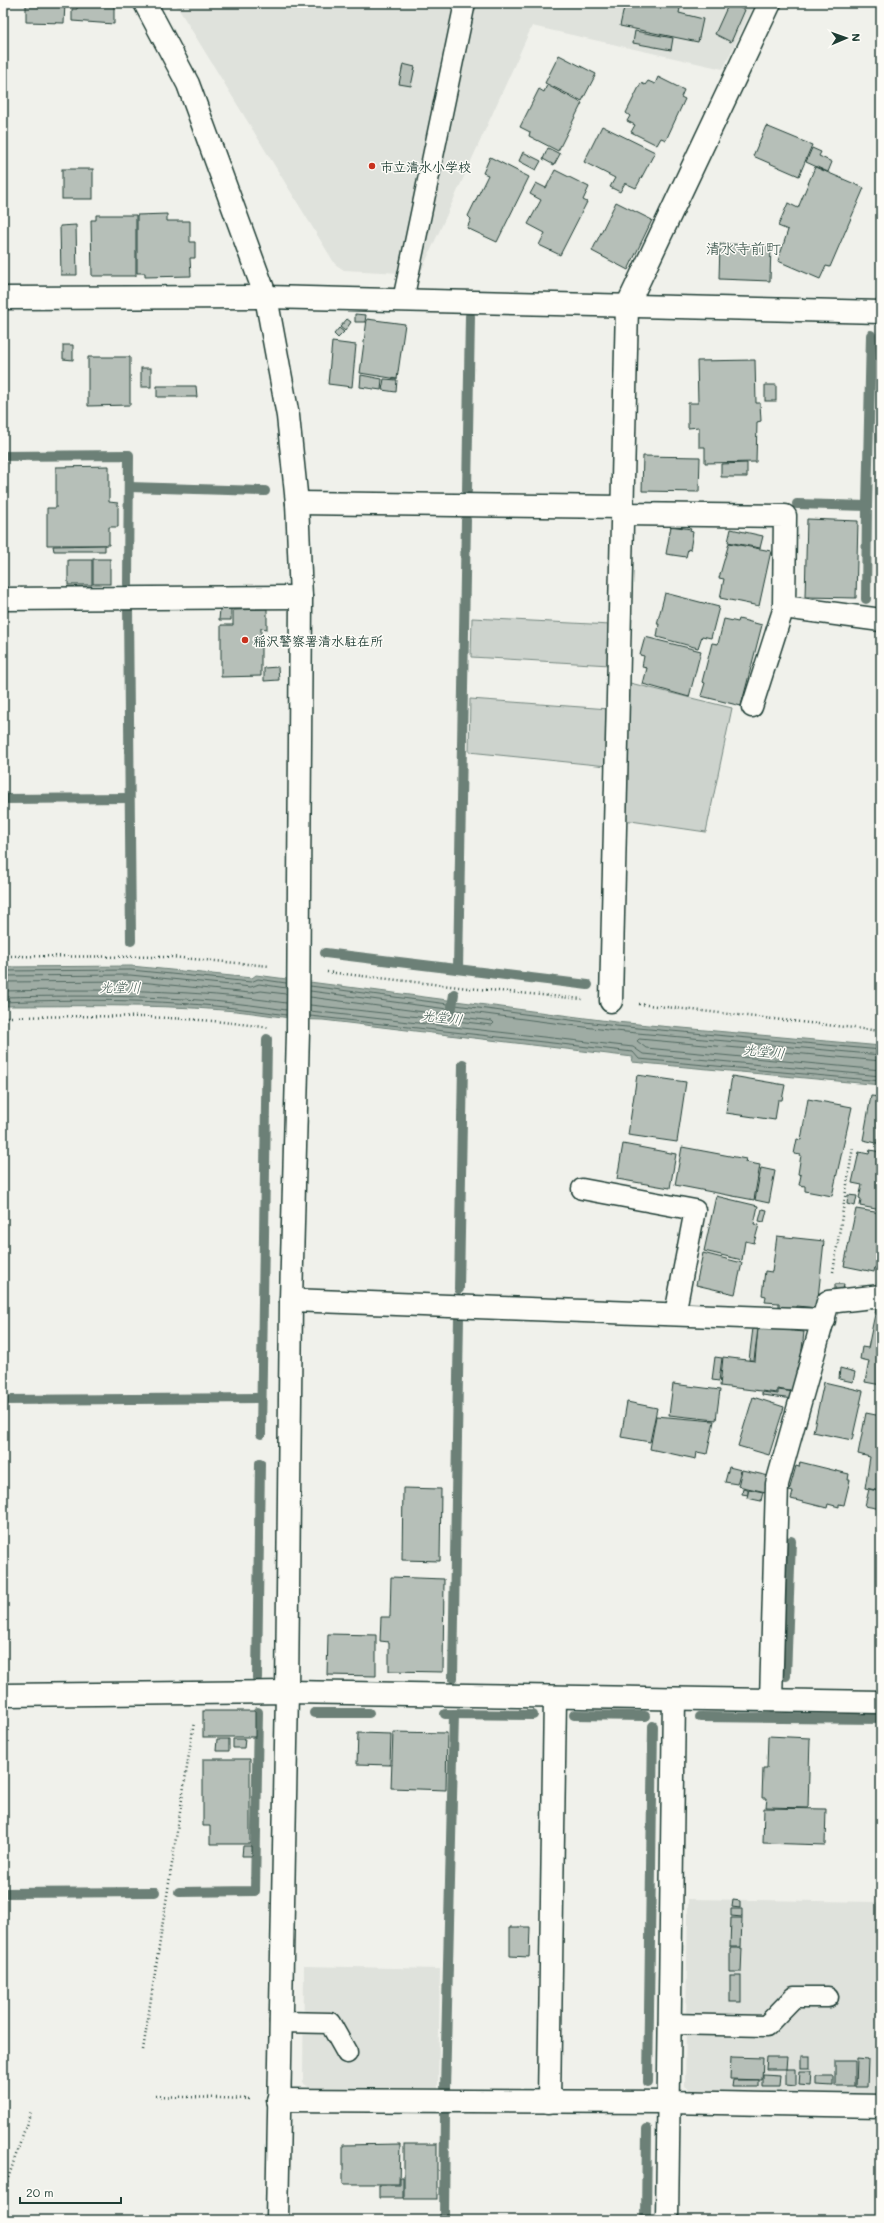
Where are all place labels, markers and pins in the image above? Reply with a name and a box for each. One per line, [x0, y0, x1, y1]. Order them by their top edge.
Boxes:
place label: 市立清水小学校 [380, 158, 471, 175]
marker: 市立清水小学校 [367, 161, 377, 171]
place label: 稲沢警察署清水駐在所 [253, 632, 383, 649]
marker: 稲沢警察署清水駐在所 [240, 635, 250, 645]

